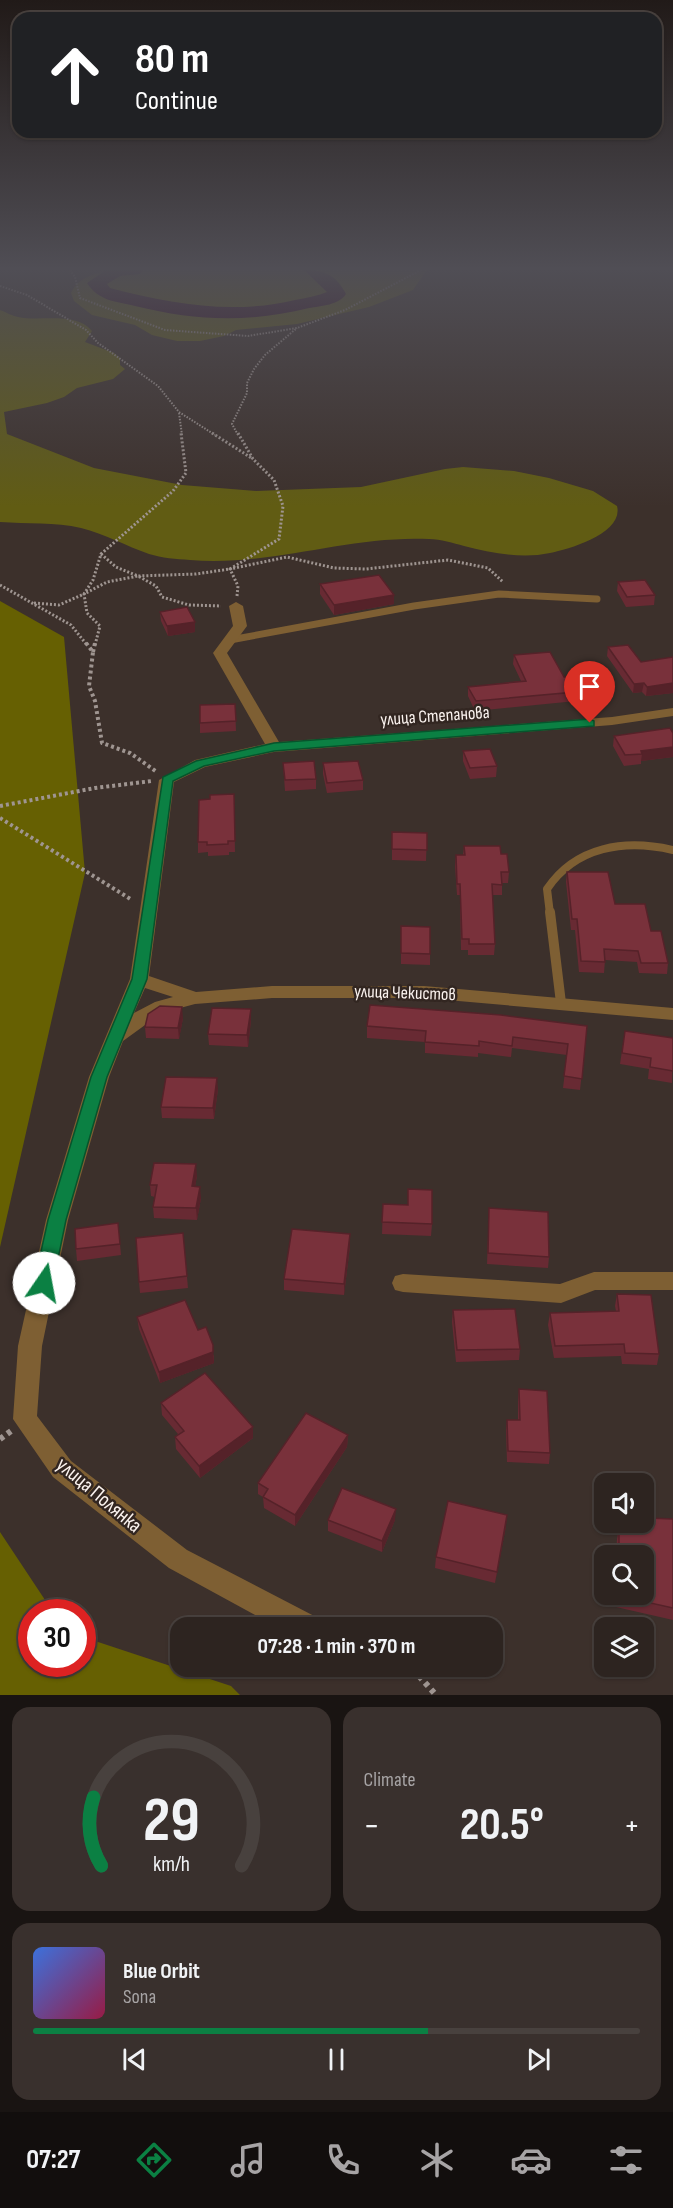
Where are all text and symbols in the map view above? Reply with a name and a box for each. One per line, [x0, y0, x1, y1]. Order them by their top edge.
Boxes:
text: 80 m [135, 34, 209, 85]
icon: ahead [36, 36, 114, 114]
text: Continue [135, 85, 218, 117]
pin [564, 661, 615, 723]
icon: arrive [573, 670, 606, 703]
street label: улица Степанова [380, 702, 490, 730]
street label: улица Чекистов [354, 981, 456, 1005]
position arrow [12, 1251, 76, 1315]
street label: улица Полянка [51, 1452, 147, 1538]
map controls [594, 1473, 654, 1677]
button: sound [594, 1473, 654, 1533]
button: search [594, 1545, 654, 1605]
speed limit sign: 30 [18, 1599, 96, 1677]
button: layers [594, 1617, 654, 1677]
text: 07:28 · 1 min · 370 m [258, 1633, 415, 1660]
text: Climate [364, 1768, 416, 1792]
text: 29 [143, 1784, 200, 1859]
text: 20.5° [460, 1798, 544, 1853]
text: − [364, 1806, 380, 1846]
text: + [624, 1806, 640, 1846]
text: km/h [153, 1852, 190, 1877]
text: Blue Orbit [123, 1958, 200, 1985]
text: Sona [123, 1985, 156, 2009]
icon: previous [118, 2043, 151, 2076]
icon: pause [320, 2043, 353, 2076]
icon: next [522, 2043, 555, 2076]
icon: directions [133, 2139, 175, 2181]
icon: music [227, 2139, 269, 2181]
icon: phone [322, 2139, 364, 2181]
icon: climate [416, 2139, 458, 2181]
icon: car [510, 2139, 552, 2181]
icon: filters [605, 2139, 647, 2181]
text: 07:27 [26, 2144, 80, 2176]

